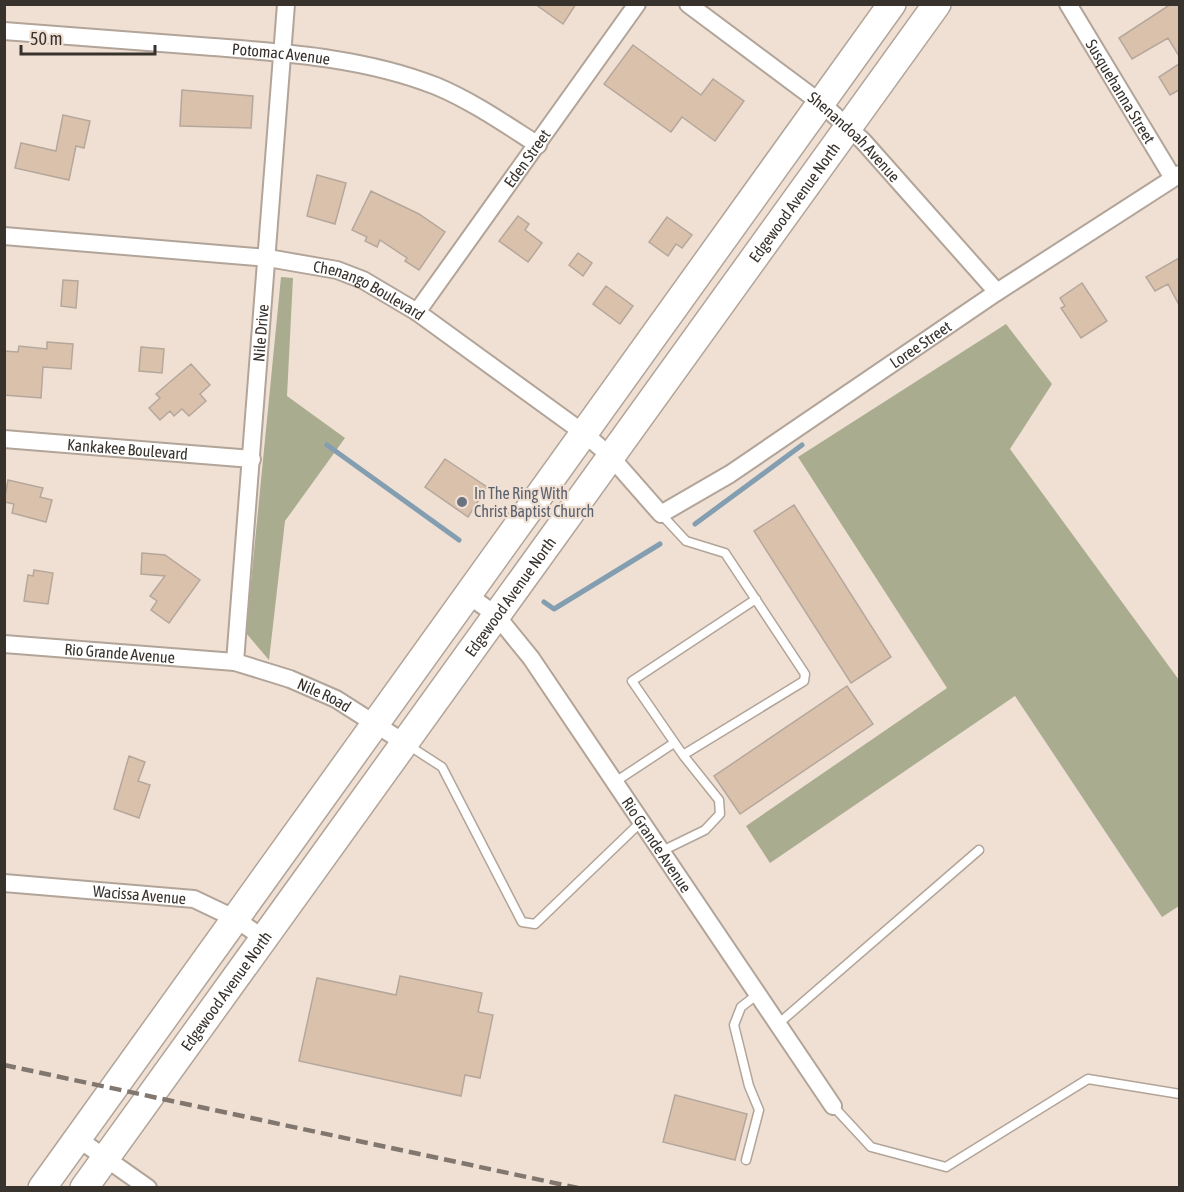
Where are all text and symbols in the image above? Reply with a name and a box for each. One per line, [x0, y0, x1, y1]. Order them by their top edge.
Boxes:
scale bar [21, 18, 154, 56]
text: 50 m [30, 28, 62, 49]
street label: Susquehanna Street [1082, 36, 1159, 147]
street label: Potomac Avenue [231, 40, 331, 68]
street label: Shenandoah Avenue [805, 88, 904, 185]
street label: Eden Street [500, 125, 554, 191]
street label: Edgewood Avenue North [745, 139, 843, 265]
street label: Chenango Boulevard [312, 257, 428, 324]
street label: Nile Drive [249, 303, 272, 362]
street label: Loree Street [886, 317, 955, 371]
street label: Kankakee Boulevard [67, 435, 189, 463]
place label: In The Ring With Christ Baptist Church [474, 484, 594, 521]
marker: In The Ring With Christ Baptist Church [455, 495, 469, 509]
street label: Edgewood Avenue North [461, 533, 559, 660]
street label: Rio Grande Avenue [64, 640, 176, 666]
street label: Nile Road [295, 674, 355, 715]
street label: Rio Grande Avenue [618, 794, 695, 896]
street label: Wacissa Avenue [92, 882, 187, 907]
street label: Edgewood Avenue North [177, 928, 275, 1054]

